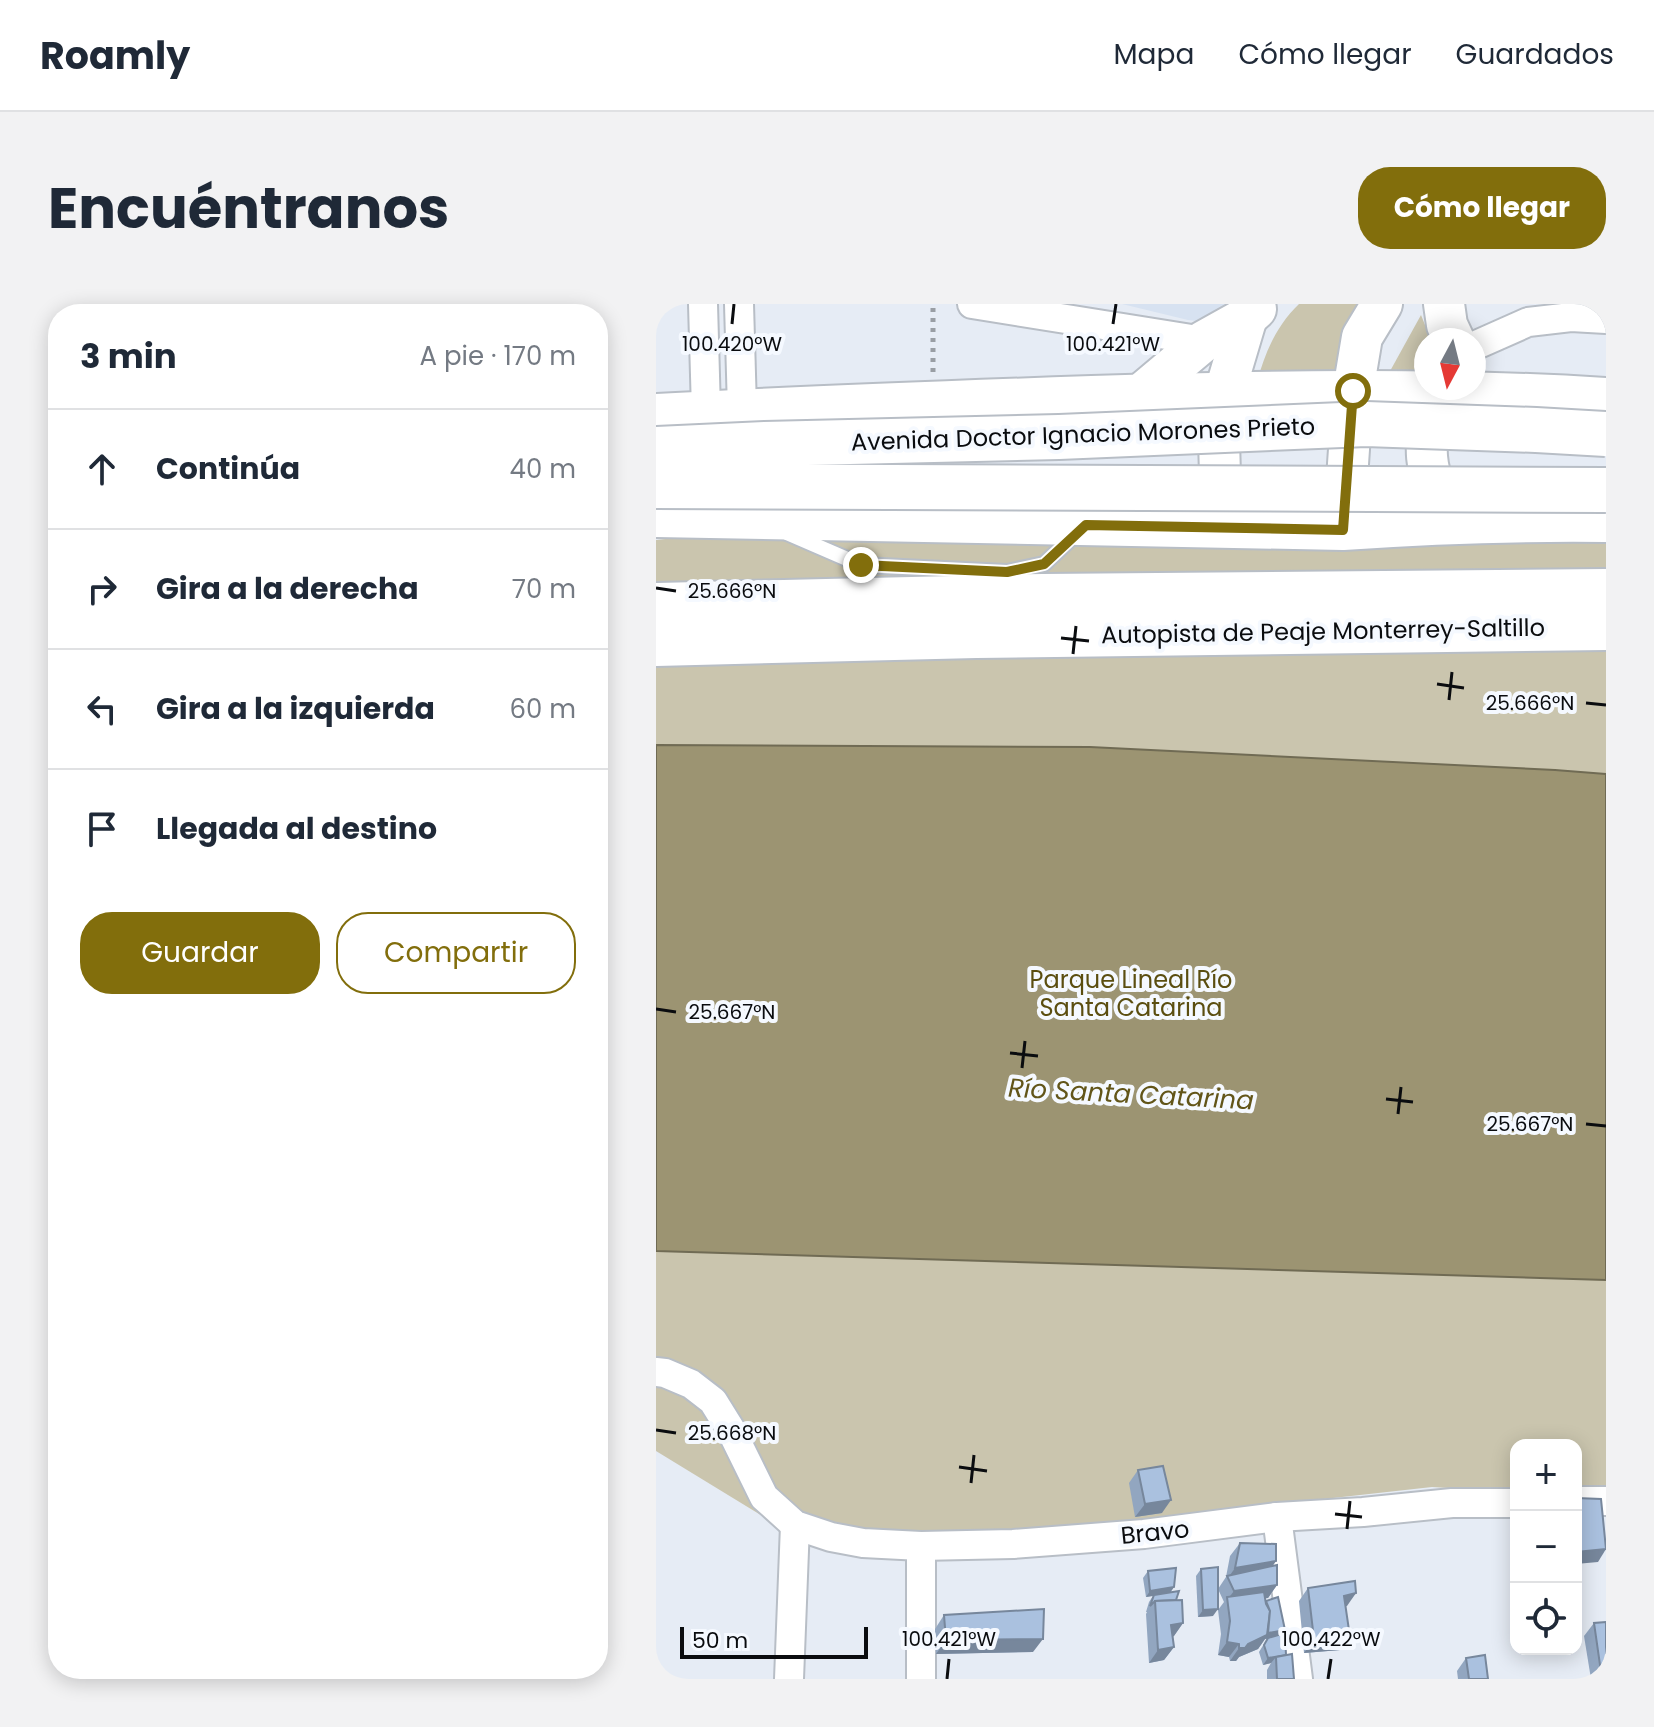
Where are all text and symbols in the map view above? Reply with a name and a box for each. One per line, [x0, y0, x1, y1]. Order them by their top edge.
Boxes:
text: Roamly [40, 29, 190, 82]
text: Mapa [1113, 35, 1194, 74]
text: Cómo llegar [1238, 35, 1412, 74]
text: Guardados [1456, 35, 1614, 74]
button: Cómo llegar [1358, 167, 1606, 249]
text: Encuéntranos [48, 169, 449, 248]
north arrow [1414, 328, 1486, 400]
text: 100.420°W [682, 330, 783, 358]
text: 100.421°W [1066, 330, 1160, 358]
text: 3 min [80, 332, 177, 380]
text: A pie · 170 m [419, 338, 576, 374]
route start [1335, 373, 1371, 409]
street label: Avenida Doctor Ignacio Morones Prieto [850, 409, 1316, 459]
icon: ahead [80, 447, 124, 491]
text: Continúa [156, 447, 300, 490]
text: 40 m [510, 451, 576, 487]
route end [843, 547, 879, 583]
icon: right [80, 567, 124, 611]
text: Gira a la derecha [156, 567, 419, 610]
text: 70 m [512, 571, 576, 607]
text: 25.666°N [688, 577, 776, 605]
street label: Autopista de Peaje Monterrey-Saltillo [1101, 611, 1545, 651]
icon: left [80, 687, 124, 731]
text: Gira a la izquierda [156, 687, 435, 730]
text: 25.666°N [1486, 689, 1574, 717]
text: 60 m [509, 691, 576, 727]
icon: arrive [80, 807, 124, 851]
text: Llegada al destino [156, 807, 437, 850]
button: Guardar [80, 912, 320, 994]
button: Compartir [336, 912, 576, 994]
park label: Parque Lineal Río Santa Catarina [1030, 963, 1232, 1024]
text: 25.667°N [689, 998, 775, 1026]
water label: Río Santa Catarina [1007, 1070, 1255, 1118]
text: 25.667°N [1487, 1110, 1573, 1138]
text: 25.668°N [688, 1419, 776, 1447]
map controls [1510, 1439, 1582, 1655]
button: + [1510, 1439, 1582, 1511]
button: − [1510, 1511, 1582, 1583]
street label: Bravo [1119, 1512, 1191, 1552]
button: locate [1510, 1583, 1582, 1655]
scale bar [680, 1623, 868, 1659]
text: 50 m [692, 1625, 748, 1656]
text: 100.421°W [902, 1625, 996, 1653]
text: 100.422°W [1281, 1625, 1381, 1653]

